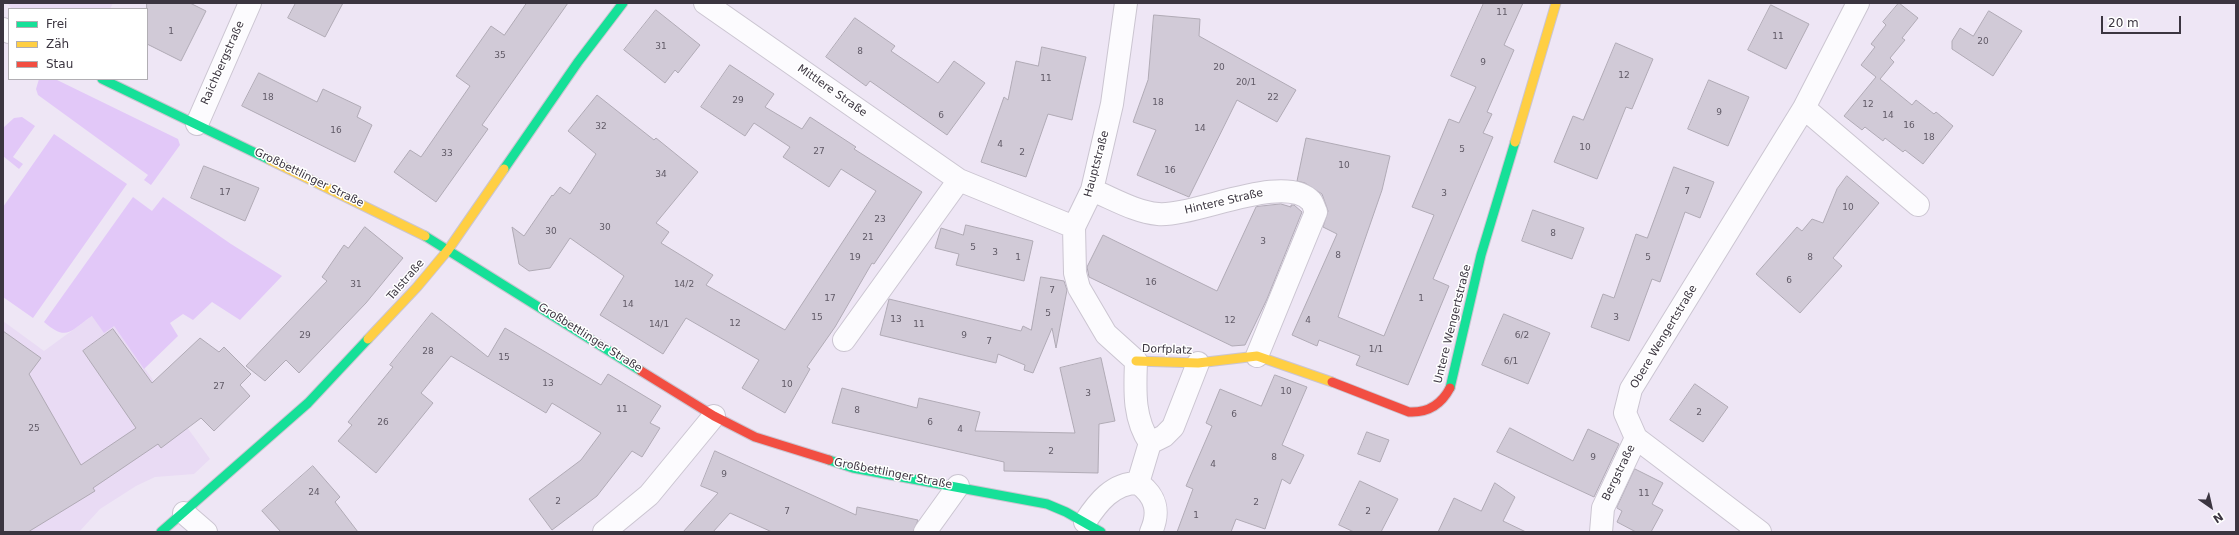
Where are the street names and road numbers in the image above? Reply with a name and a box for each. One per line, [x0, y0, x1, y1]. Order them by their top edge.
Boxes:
street label: Raichbergstraße [199, 19, 247, 107]
street label: Mittlere Straße [795, 62, 869, 120]
street label: Hauptstraße [1082, 129, 1112, 199]
street label: Großbettlinger Straße [252, 146, 366, 210]
street label: Hintere Straße [1183, 187, 1265, 217]
street label: Talstraße [385, 257, 427, 303]
street label: Untere Wengertstraße [1432, 263, 1474, 385]
street label: Obere Wengertstraße [1628, 283, 1700, 391]
street label: Großbettlinger Straße [536, 301, 644, 375]
street label: Dorfplatz [1142, 343, 1192, 357]
street label: Bergstraße [1600, 443, 1638, 503]
street label: Großbettlinger Straße [833, 456, 953, 492]

